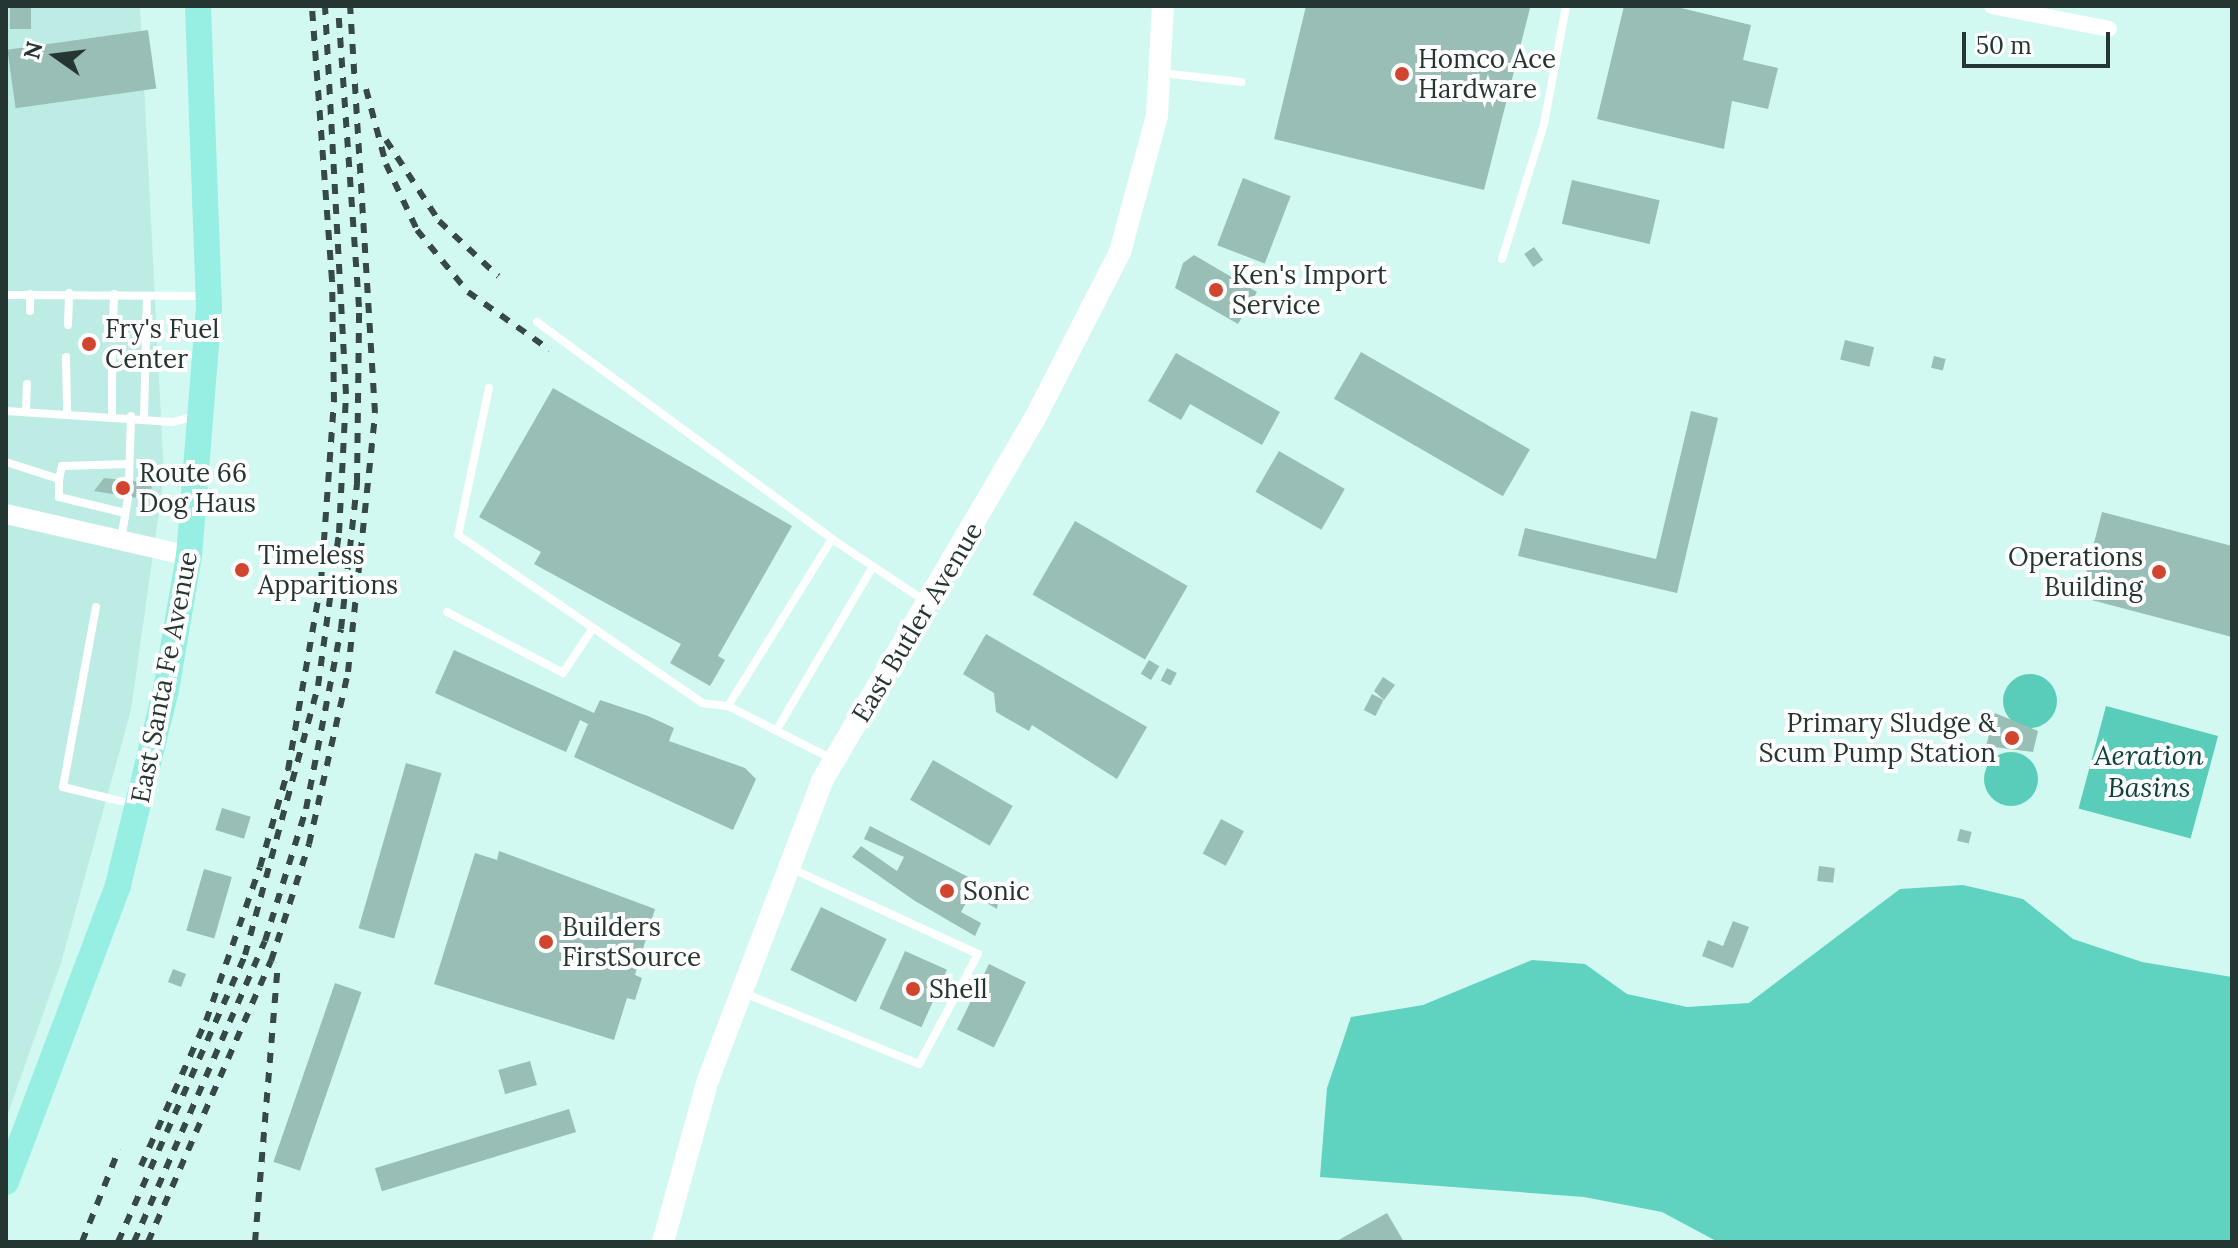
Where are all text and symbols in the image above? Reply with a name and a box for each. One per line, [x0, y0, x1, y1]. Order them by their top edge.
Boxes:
north arrow [16, 16, 96, 96]
scale bar [1966, 16, 2114, 66]
text: 50 m [1976, 30, 2032, 61]
text: N [17, 39, 48, 62]
place label: Homco Ace Hardware [1418, 43, 1556, 104]
marker: Homco Ace Hardware [1393, 65, 1411, 83]
place label: Ken's Import Service [1232, 259, 1387, 320]
marker: Ken's Import Service [1207, 281, 1225, 299]
place label: Fry's Fuel Center [105, 313, 219, 374]
marker: Fry's Fuel Center [80, 335, 98, 353]
place label: Route 66 Dog Haus [139, 457, 256, 518]
marker: Route 66 Dog Haus [114, 479, 132, 497]
street label: East Butler Avenue [845, 516, 989, 728]
place label: Timeless Apparitions [258, 539, 398, 600]
place label: Operations Building [2008, 541, 2143, 602]
street label: East Santa Fe Avenue [124, 549, 204, 805]
marker: Timeless Apparitions [233, 561, 251, 579]
marker: Operations Building [2150, 563, 2168, 581]
place label: Primary Sludge & Scum Pump Station [1759, 707, 1996, 768]
marker: Primary Sludge & Scum Pump Station [2003, 729, 2021, 747]
water label: Aeration Basins [2094, 738, 2204, 804]
place label: Sonic [963, 875, 1030, 907]
marker: Sonic [938, 882, 956, 900]
place label: Builders FirstSource [562, 911, 701, 972]
marker: Builders FirstSource [537, 933, 555, 951]
place label: Shell [929, 973, 988, 1005]
marker: Shell [904, 980, 922, 998]

